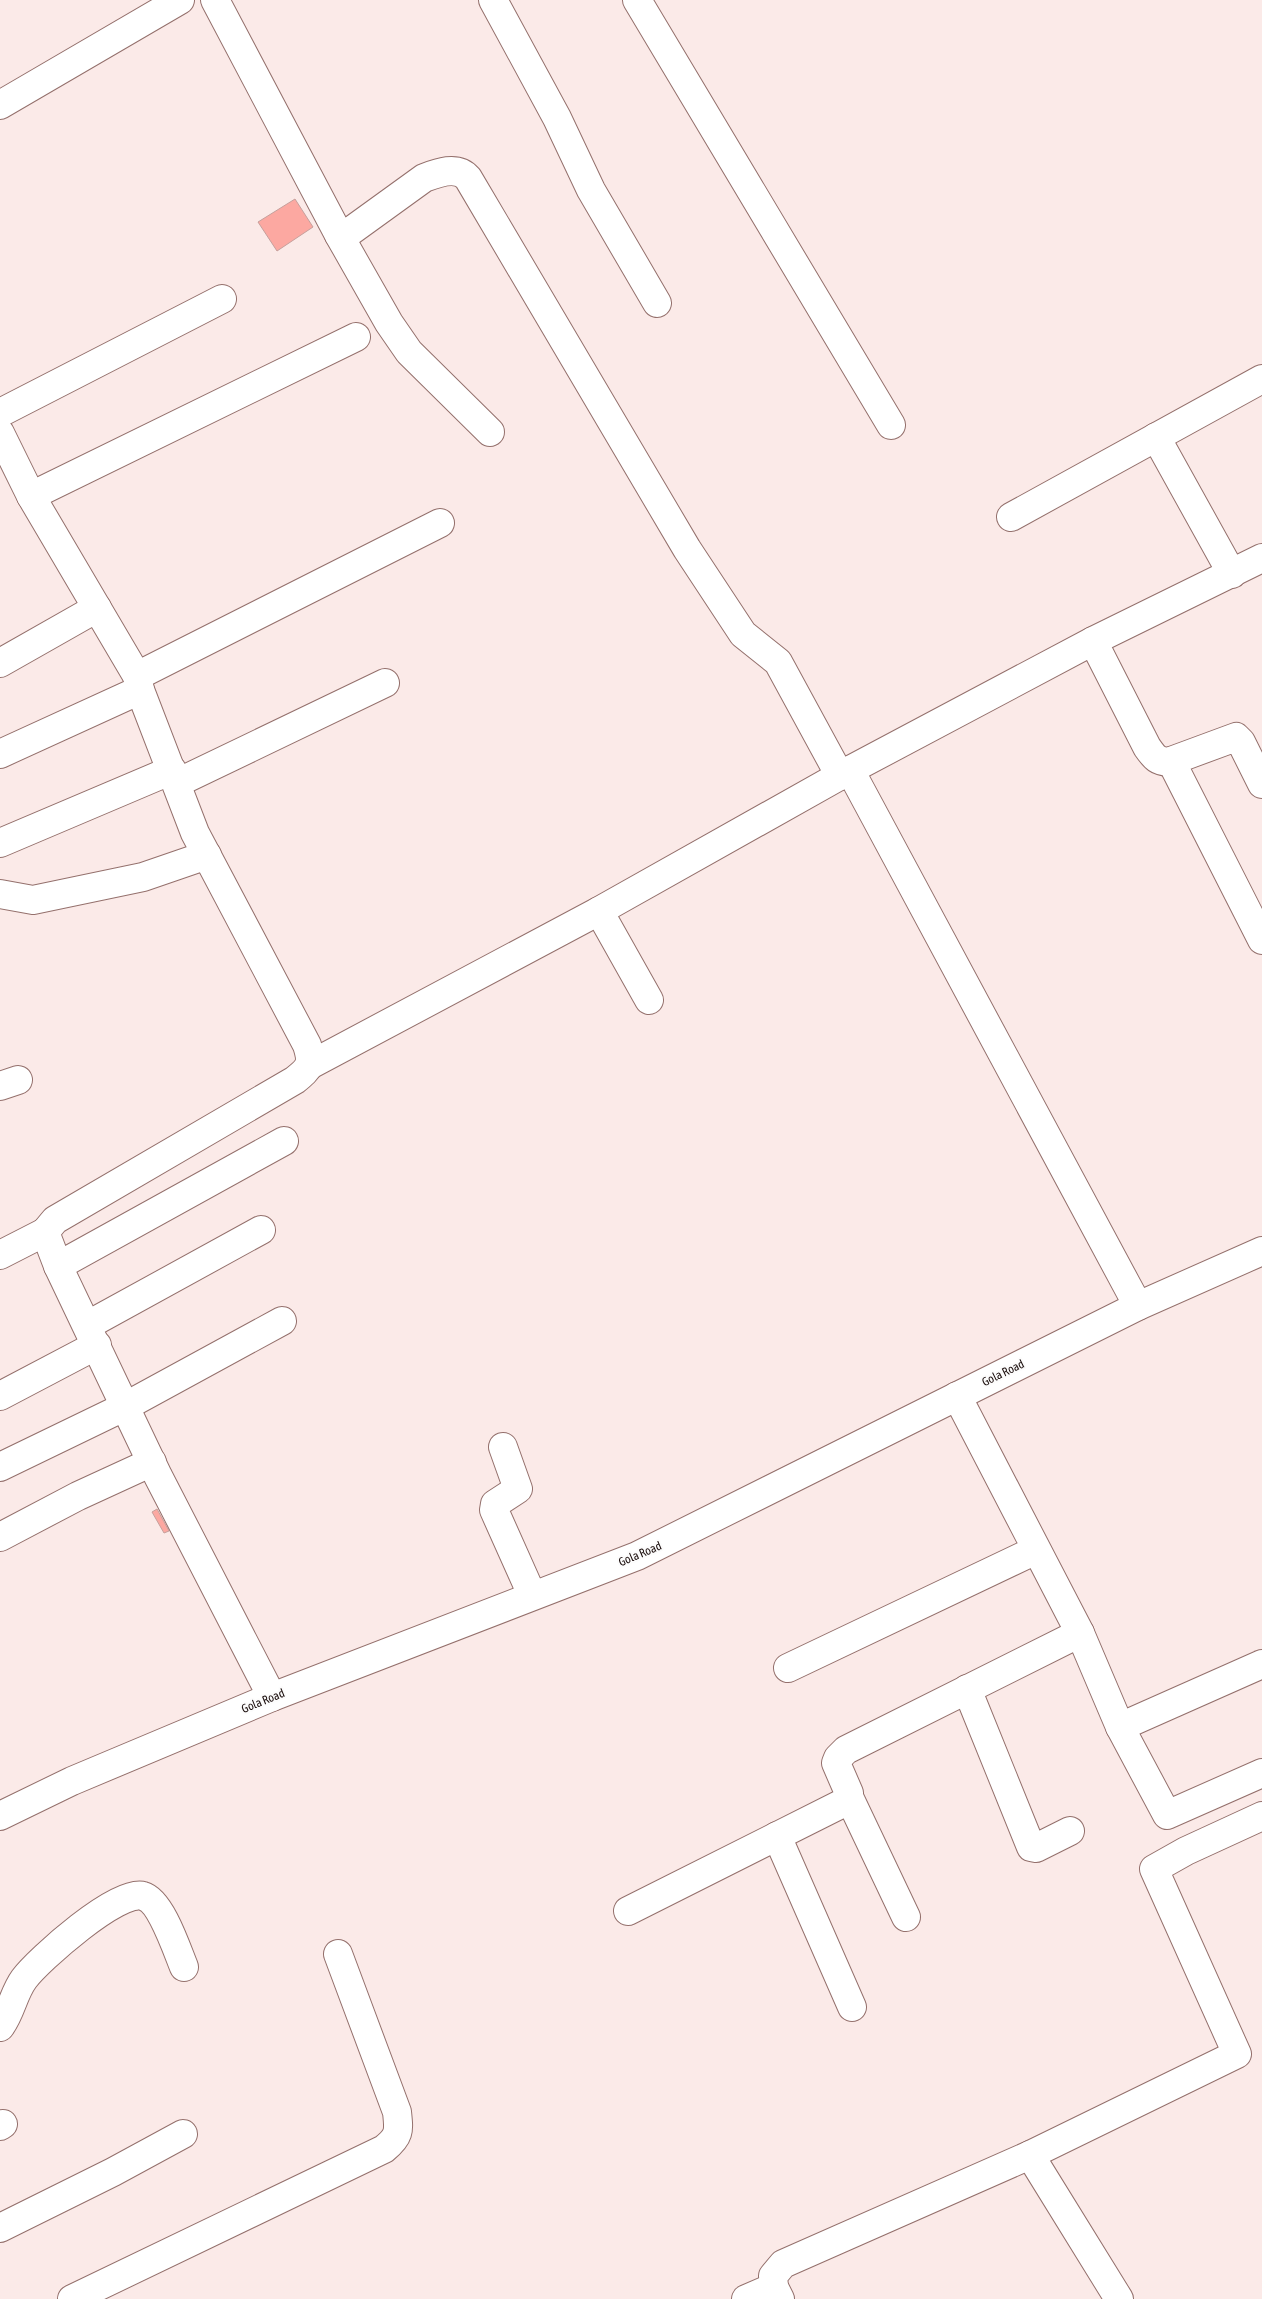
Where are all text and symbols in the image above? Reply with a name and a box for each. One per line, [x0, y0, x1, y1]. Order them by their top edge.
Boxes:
street label: Gola Road [980, 1357, 1026, 1389]
street label: Gola Road [616, 1539, 664, 1569]
street label: Gola Road [239, 1686, 287, 1716]

